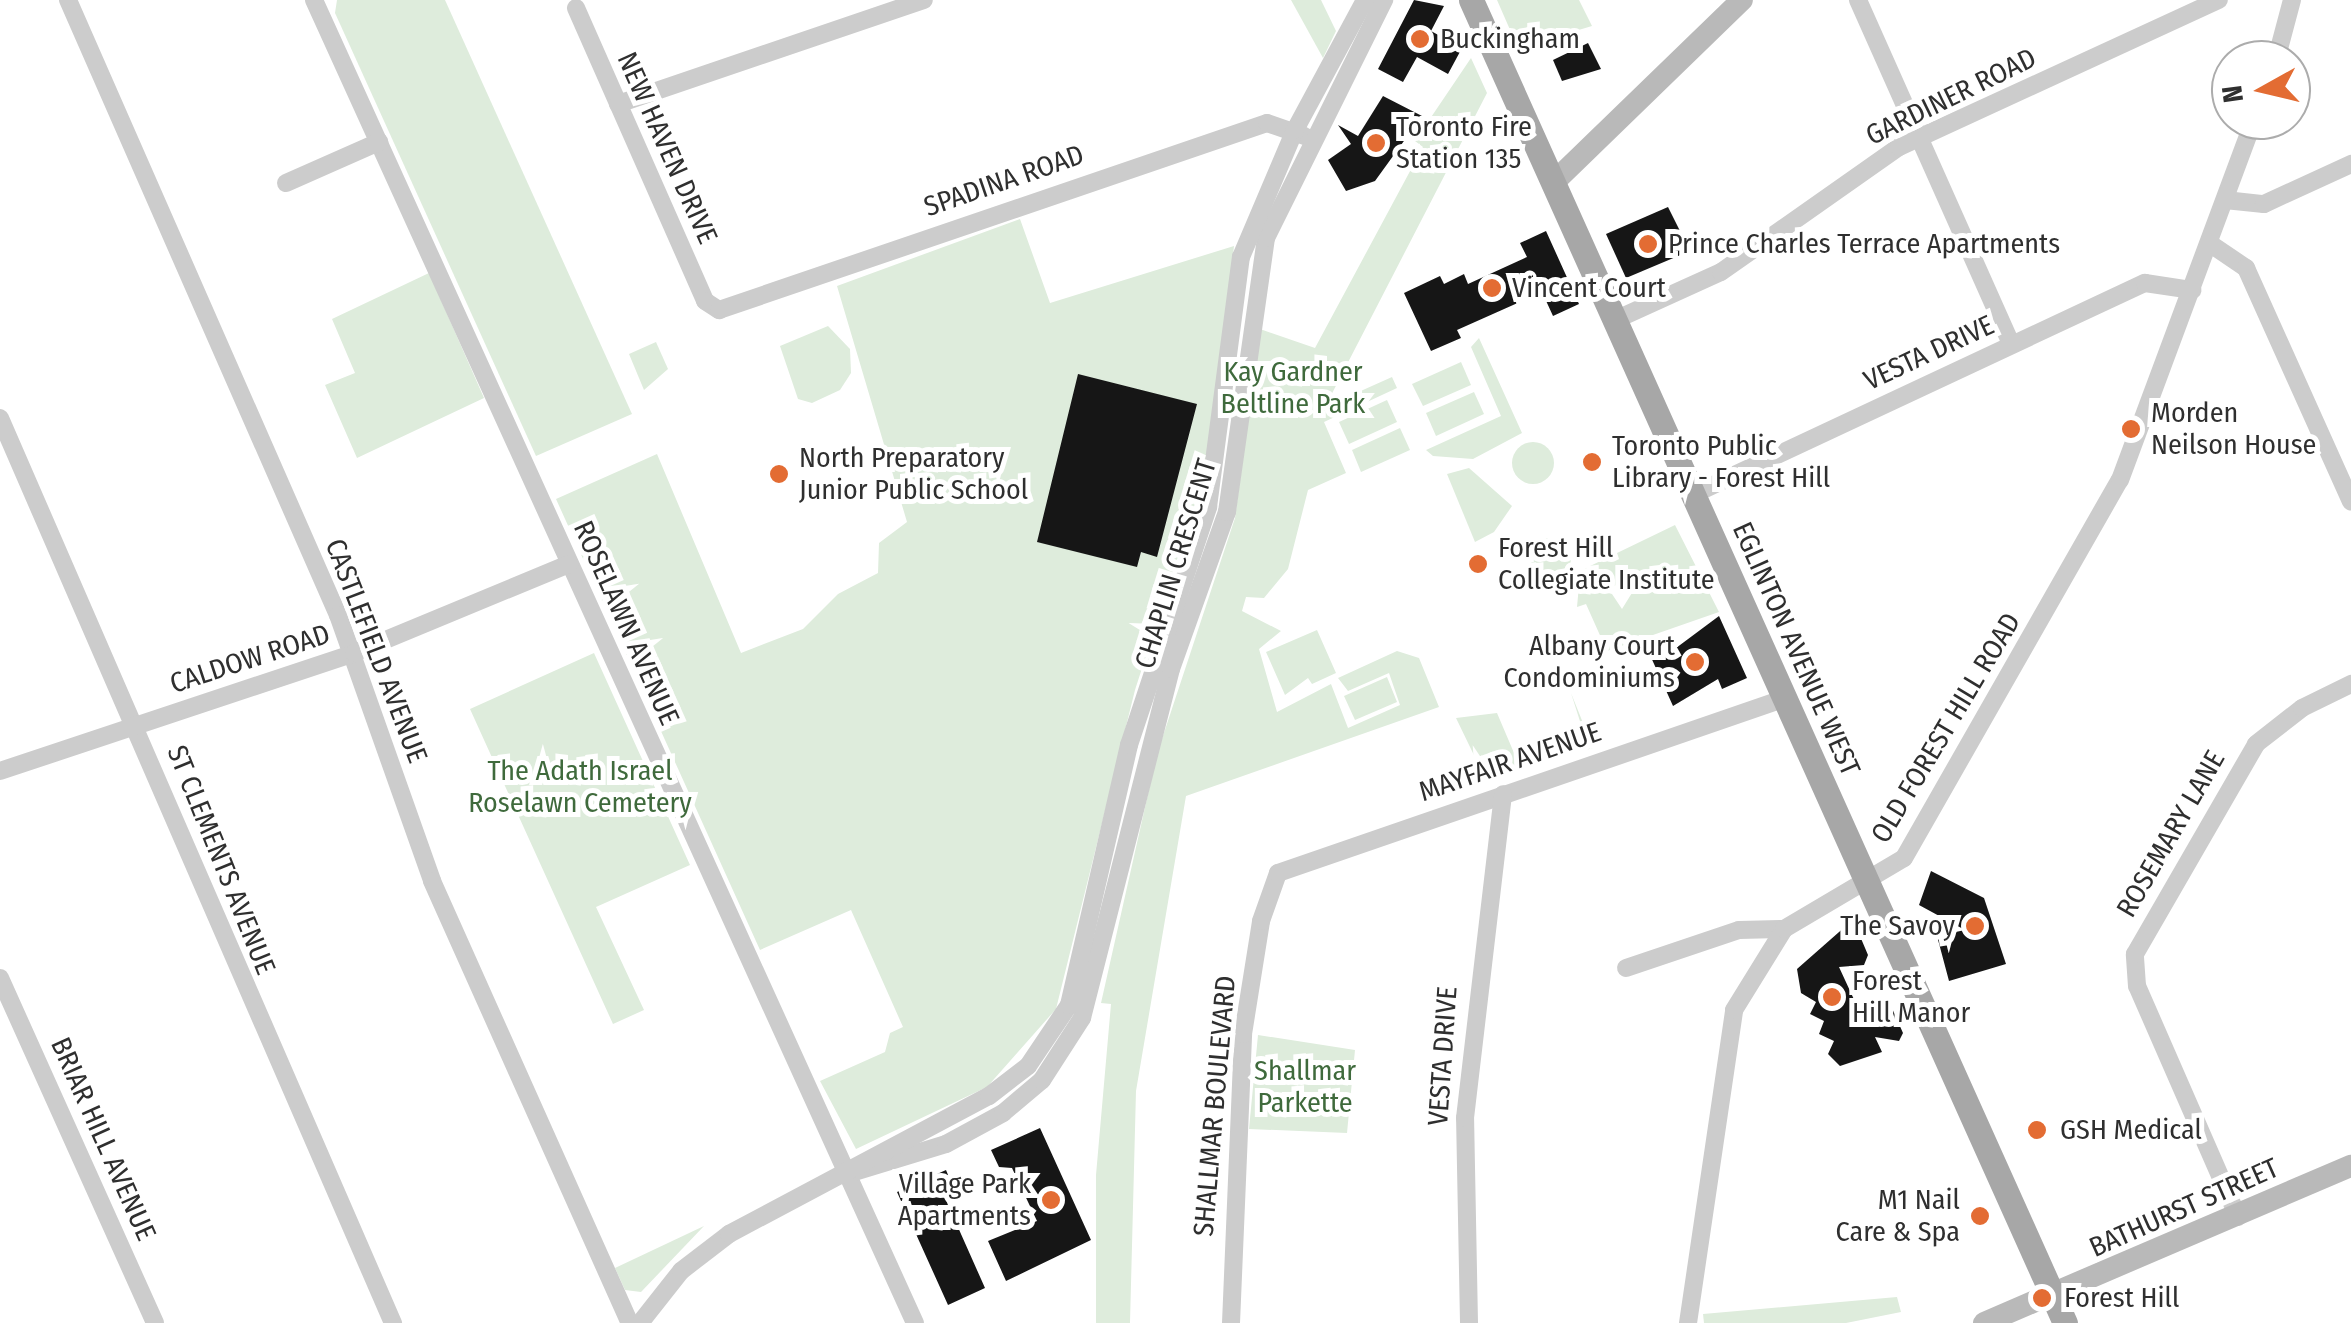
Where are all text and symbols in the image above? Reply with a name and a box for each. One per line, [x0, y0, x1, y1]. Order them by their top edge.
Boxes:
place label: Buckingham [1440, 22, 1580, 56]
marker: Buckingham [1409, 28, 1431, 50]
north arrow [2211, 40, 2311, 140]
street label: GARDINER ROAD [1861, 41, 2041, 153]
street label: NEW HAVEN DRIVE [610, 47, 724, 249]
text: N [2215, 83, 2250, 105]
place label: Toronto Fire Station 135 [1396, 110, 1532, 176]
marker: Toronto Fire Station 135 [1365, 132, 1387, 154]
street label: SPADINA ROAD [920, 138, 1088, 224]
place label: Prince Charles Terrace Apartments [1668, 227, 2060, 261]
marker: Prince Charles Terrace Apartments [1637, 233, 1659, 255]
place label: Vincent Court [1512, 271, 1666, 305]
marker: Vincent Court [1481, 277, 1503, 299]
street label: VESTA DRIVE [1859, 308, 1999, 398]
park label: Kay Gardner Beltline Park [1221, 355, 1365, 421]
place label: Morden Neilson House [2151, 396, 2316, 462]
marker: Morden Neilson House [2120, 418, 2142, 440]
place label: Toronto Public Library - Forest Hill [1612, 429, 1830, 495]
place label: North Preparatory Junior Public School [799, 441, 1028, 507]
marker: Toronto Public Library - Forest Hill [1581, 451, 1603, 473]
street label: CHAPLIN CRESCENT [1128, 455, 1224, 673]
marker: North Preparatory Junior Public School [768, 463, 790, 485]
street label: ROSELAWN AVENUE [566, 516, 686, 730]
street label: EGLINTON AVENUE WEST [1725, 517, 1867, 781]
place label: Forest Hill Collegiate Institute [1498, 531, 1715, 597]
street label: CASTLEFIELD AVENUE [318, 534, 434, 768]
marker: Forest Hill Collegiate Institute [1467, 553, 1489, 575]
street label: OLD FOREST HILL ROAD [1864, 607, 2028, 849]
street label: CALDOW ROAD [166, 617, 334, 701]
place label: Albany Court Condominiums [1504, 629, 1675, 695]
marker: Albany Court Condominiums [1684, 651, 1706, 673]
street label: MAYFAIR AVENUE [1415, 715, 1605, 809]
street label: ST CLEMENTS AVENUE [160, 741, 282, 979]
street label: ROSEMARY LANE [2110, 745, 2232, 923]
park label: The Adath Israel Roselawn Cemetery [468, 754, 692, 820]
place label: The Savoy [1840, 909, 1955, 943]
marker: The Savoy [1964, 915, 1986, 937]
place label: Forest Hill Manor [1852, 964, 1970, 1030]
street label: SHALLMAR BOULEVARD [1187, 974, 1243, 1238]
street label: VESTA DRIVE [1421, 985, 1465, 1127]
marker: Forest Hill Manor [1821, 986, 1843, 1008]
street label: BRIAR HILL AVENUE [43, 1032, 163, 1246]
park label: Shallmar Parkette [1254, 1054, 1356, 1120]
place label: GSH Medical [2060, 1113, 2202, 1147]
marker: GSH Medical [2024, 1117, 2050, 1143]
street label: BATHURST STREET [2084, 1151, 2284, 1265]
place label: Village Park Apartments [898, 1167, 1031, 1233]
place label: M1 Nail Care & Spa [1835, 1183, 1960, 1249]
marker: Village Park Apartments [1040, 1189, 1062, 1211]
marker: M1 Nail Care & Spa [1969, 1205, 1991, 1227]
place label: Forest Hill [2064, 1281, 2179, 1315]
marker: Forest Hill [2029, 1285, 2055, 1311]

